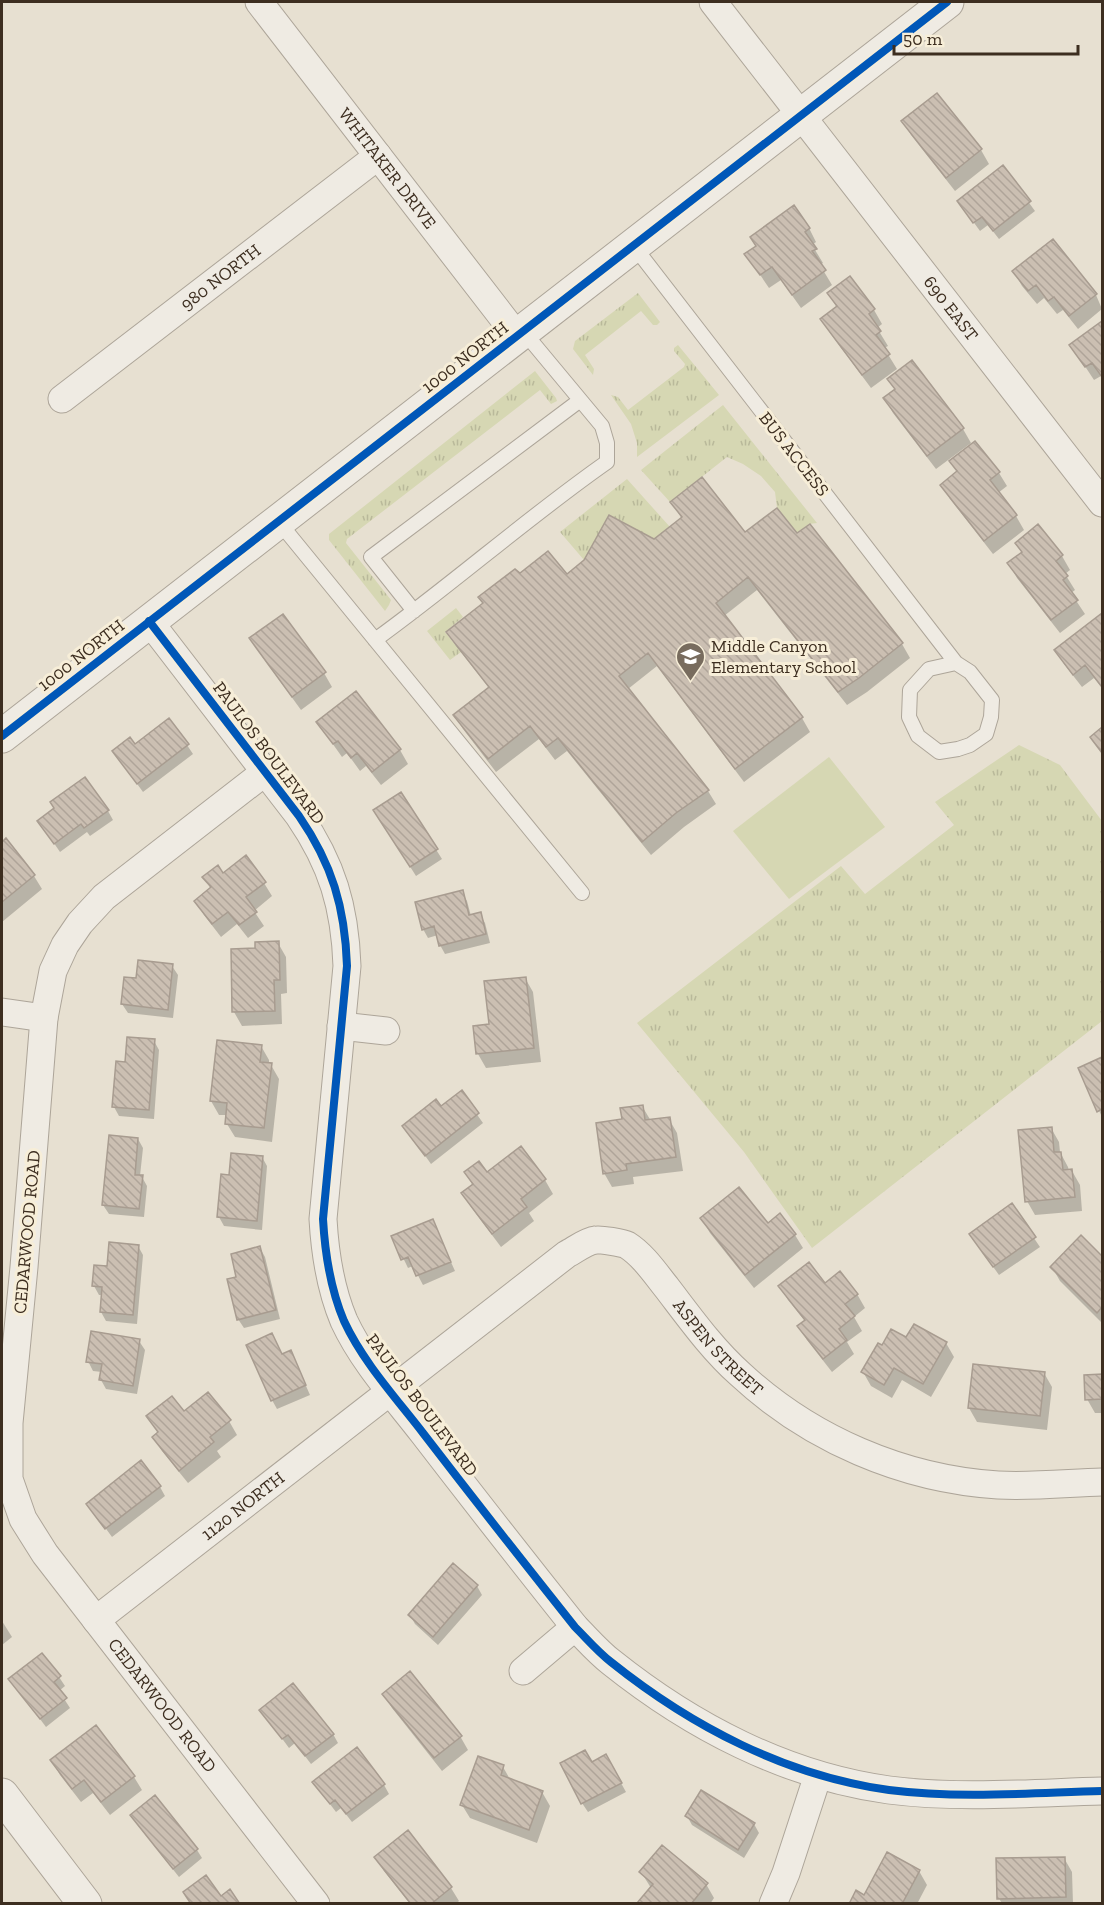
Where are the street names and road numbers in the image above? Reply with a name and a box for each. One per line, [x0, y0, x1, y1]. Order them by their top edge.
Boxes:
street label: WHITAKER DRIVE [334, 103, 441, 233]
street label: 980 NORTH [176, 239, 265, 315]
street label: 690 EAST [919, 271, 983, 345]
street label: 1000 NORTH [417, 316, 513, 398]
street label: BUS ACCESS [754, 407, 834, 501]
street label: 1000 NORTH [33, 614, 129, 696]
street label: PAULOS BOULEVARD [208, 677, 330, 829]
street label: CEDARWOOD ROAD [9, 1149, 45, 1315]
street label: ASPEN STREET [668, 1295, 768, 1400]
street label: PAULOS BOULEVARD [361, 1329, 483, 1481]
street label: 1120 NORTH [197, 1467, 289, 1545]
street label: CEDARWOOD ROAD [103, 1634, 221, 1777]

